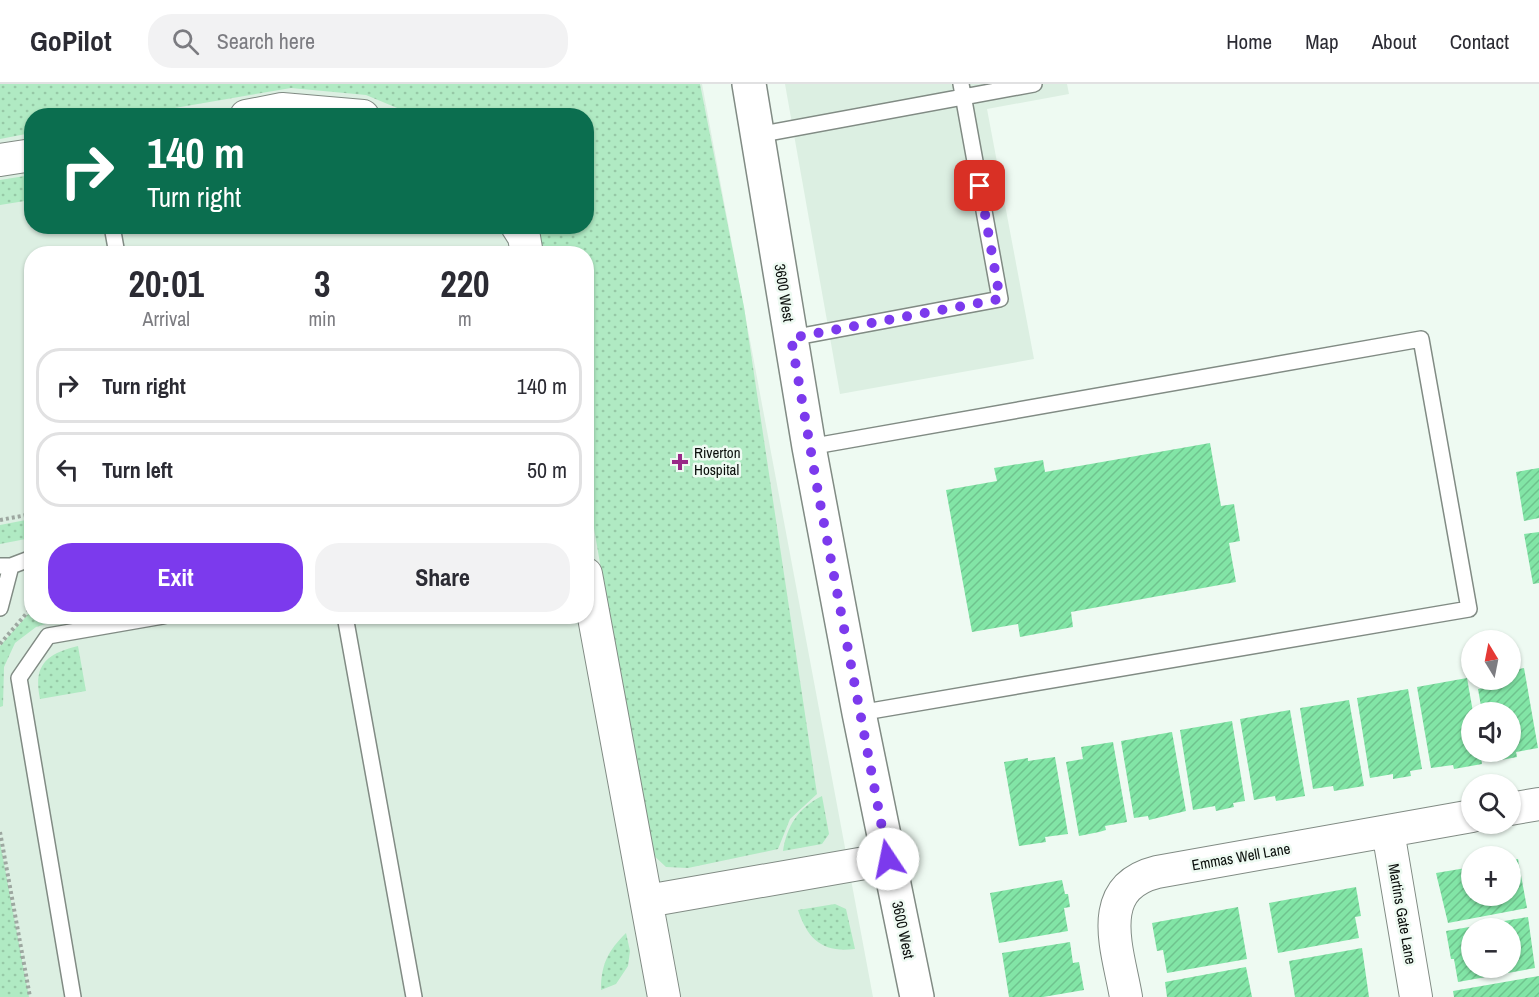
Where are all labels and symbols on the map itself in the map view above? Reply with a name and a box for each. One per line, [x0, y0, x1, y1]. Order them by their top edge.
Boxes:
pin [954, 160, 1005, 211]
street label: 3600 West [770, 262, 800, 324]
place label: Riverton Hospital [694, 442, 741, 480]
marker: Riverton Hospital [671, 453, 689, 471]
north arrow [1461, 630, 1521, 690]
position arrow [856, 827, 920, 891]
street label: Emmas Well Lane [1190, 837, 1292, 875]
street label: Martins Gate Lane [1383, 862, 1422, 966]
street label: 3600 West [887, 899, 920, 961]

